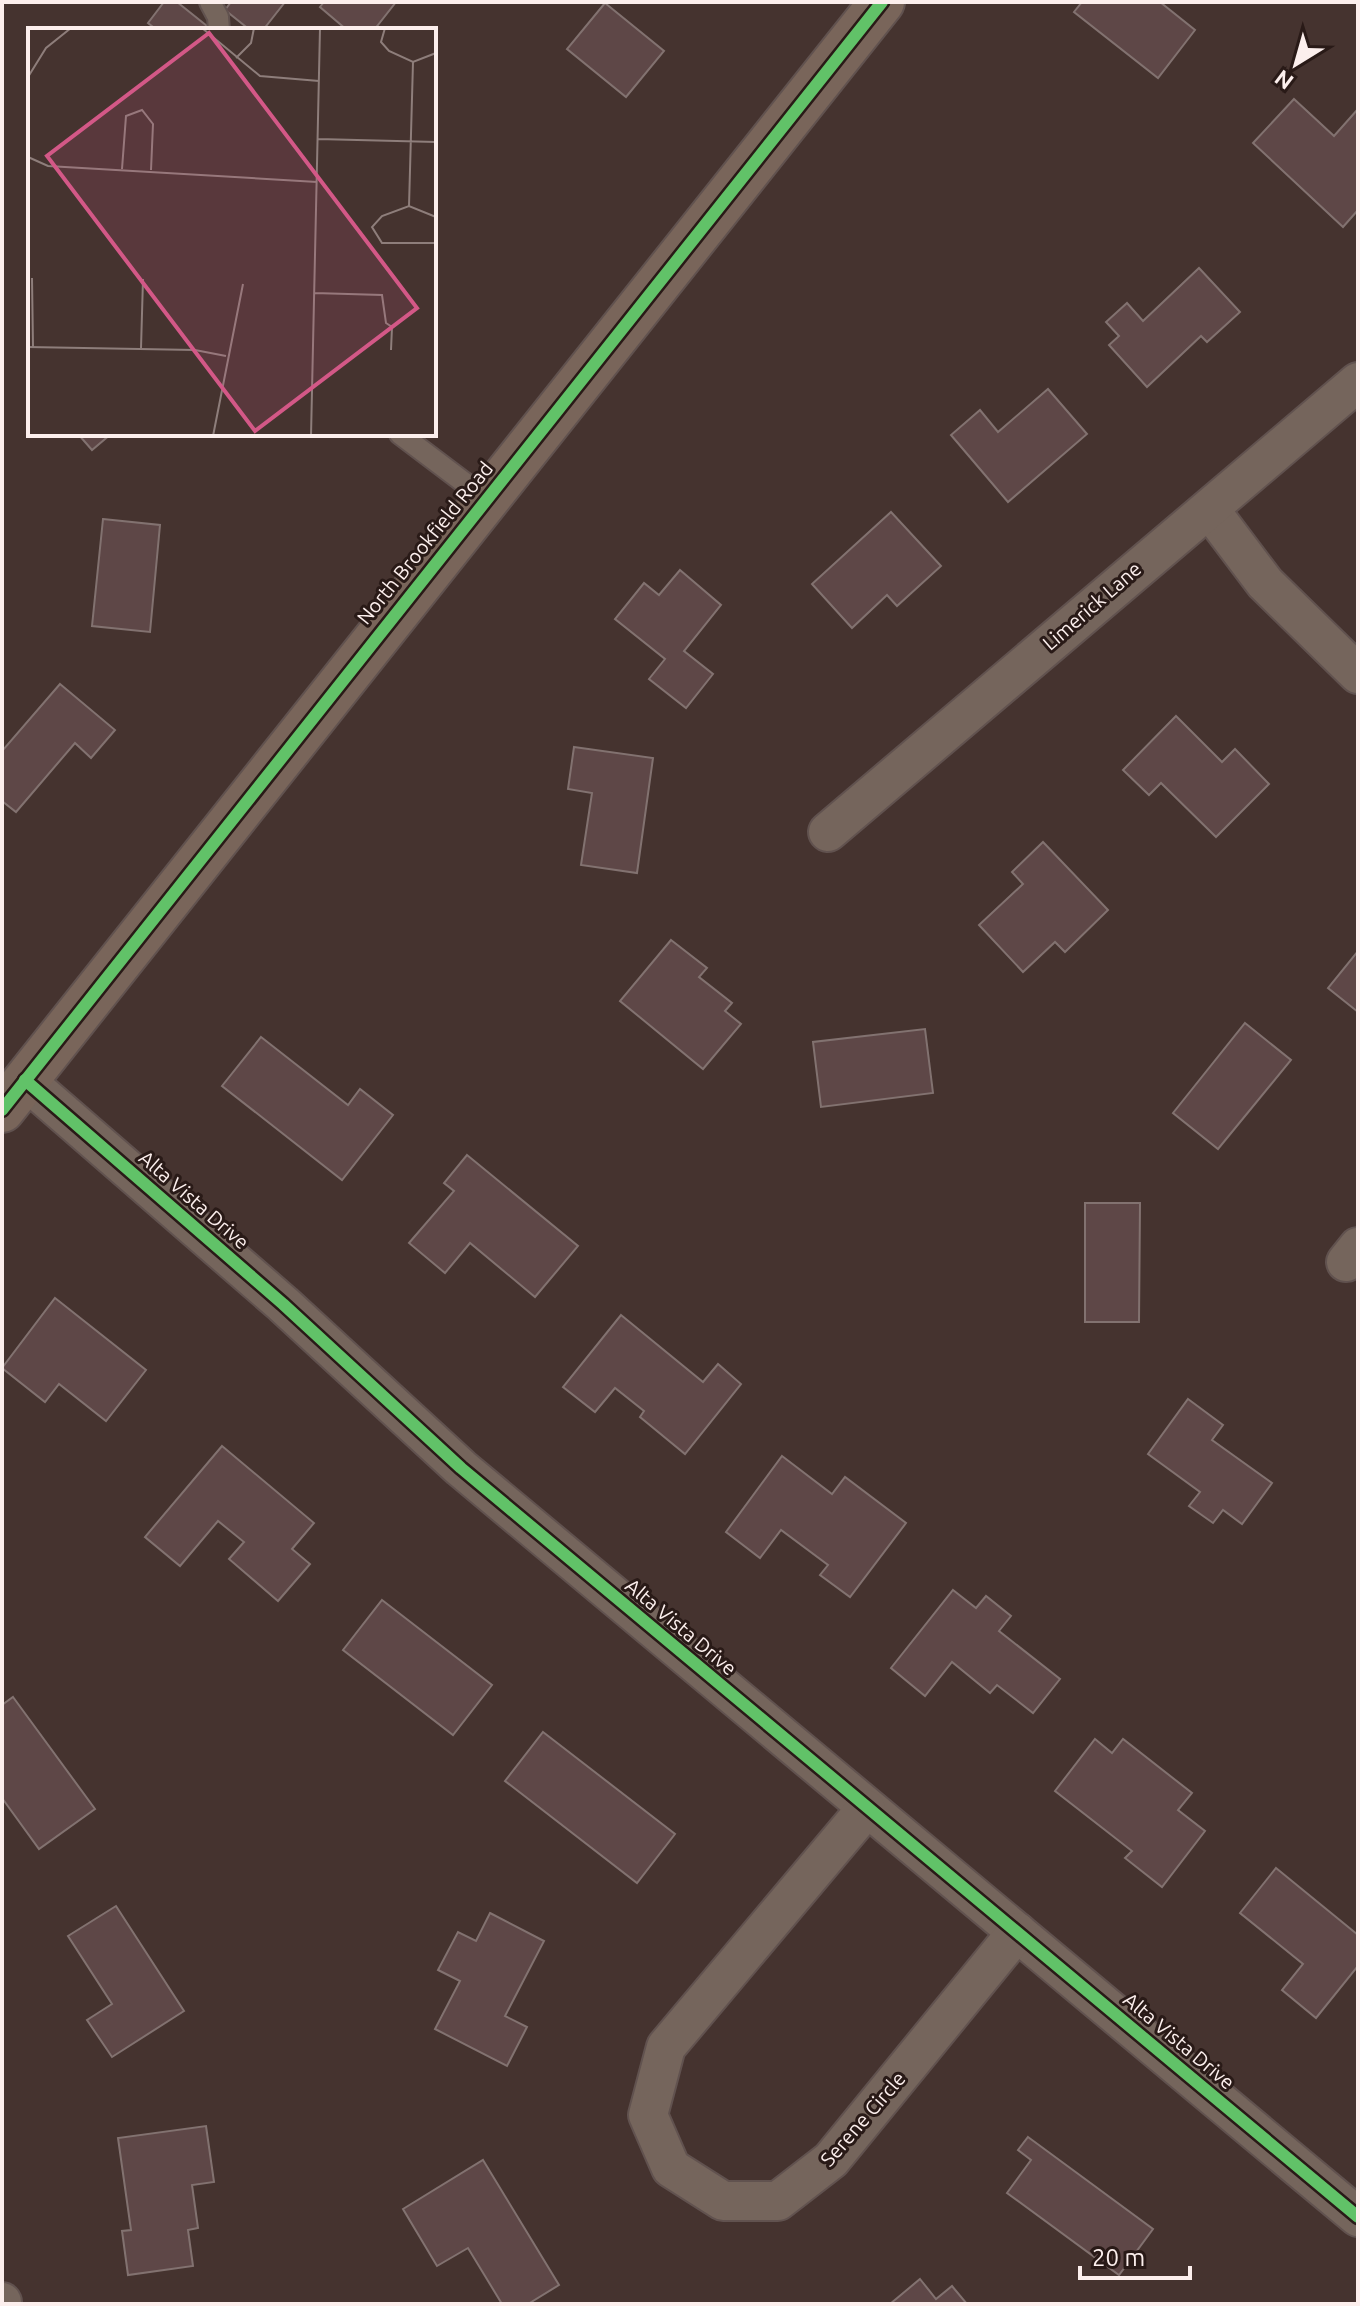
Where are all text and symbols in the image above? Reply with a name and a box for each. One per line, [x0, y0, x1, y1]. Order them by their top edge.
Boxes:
north arrow [1256, 24, 1336, 104]
inset map [28, 28, 436, 436]
text: N [1270, 65, 1298, 95]
street label: North Brookfield Road [352, 457, 497, 629]
street label: Limerick Lane [1038, 557, 1146, 655]
street label: Alta Vista Drive [135, 1146, 254, 1253]
street label: Alta Vista Drive [621, 1574, 741, 1680]
street label: Alta Vista Drive [1119, 1988, 1239, 2094]
street label: Serene Circle [815, 2067, 910, 2171]
scale bar [1080, 2230, 1190, 2280]
text: 20 m [1092, 2244, 1145, 2271]

